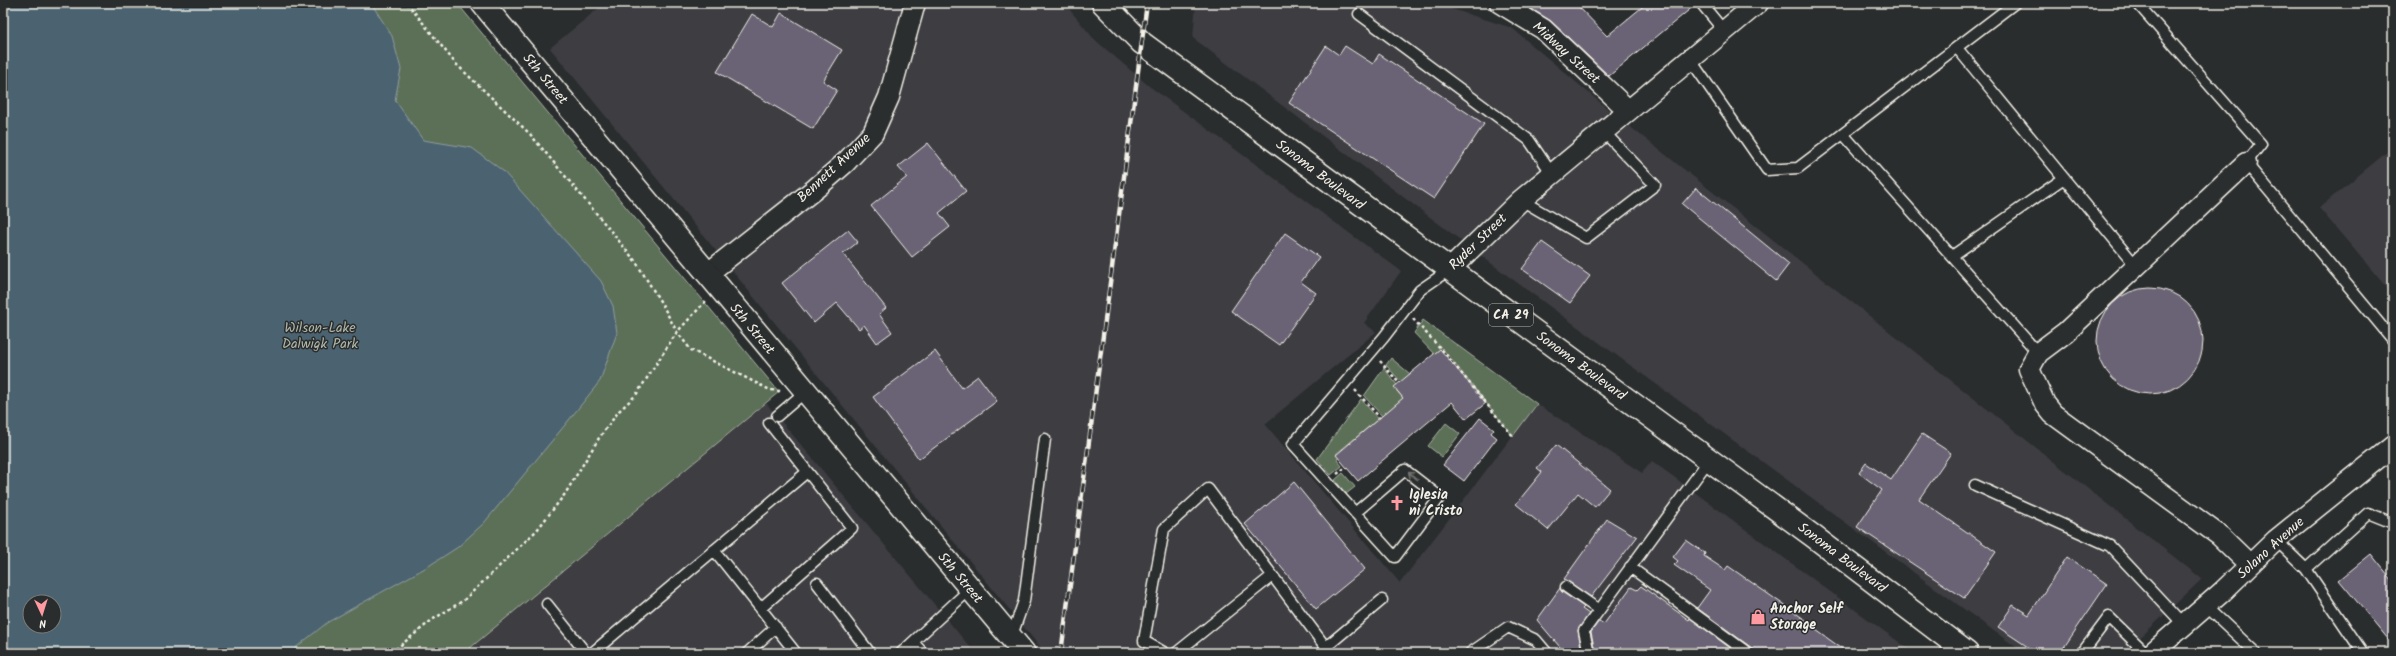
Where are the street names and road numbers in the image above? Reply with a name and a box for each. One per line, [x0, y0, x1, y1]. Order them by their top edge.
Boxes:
street label: Midway Street [1527, 16, 1605, 90]
street label: 5th Street [517, 48, 574, 110]
street label: Bennett Avenue [792, 127, 876, 208]
street label: Sonoma Boulevard [1271, 134, 1370, 217]
street label: Ryder Street [1444, 208, 1513, 276]
street label: 5th Street [724, 298, 781, 360]
road number: CA 29 [1489, 304, 1533, 326]
street label: Sonoma Boulevard [1531, 326, 1631, 407]
street label: Solano Avenue [2232, 511, 2310, 584]
street label: Sonoma Boulevard [1793, 517, 1892, 600]
street label: 5th Street [932, 547, 989, 609]

